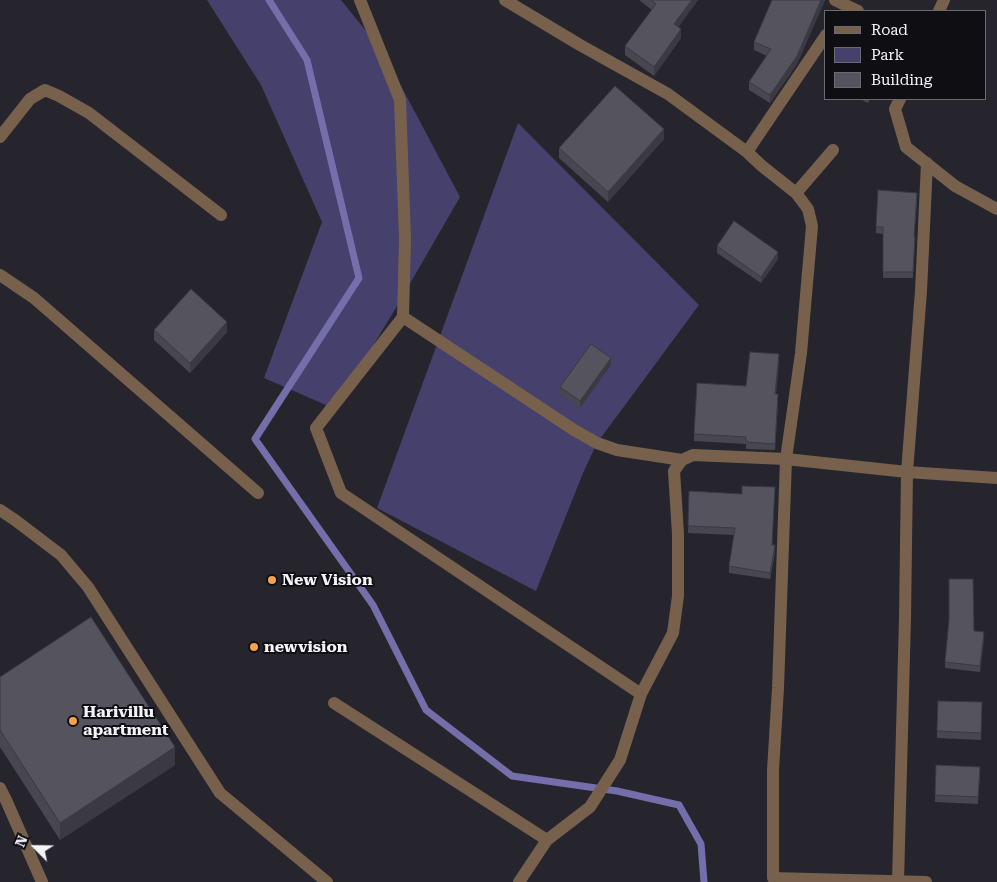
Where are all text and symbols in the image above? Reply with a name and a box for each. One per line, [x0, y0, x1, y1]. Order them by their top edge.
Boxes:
legend [824, 10, 987, 100]
text: Road [871, 21, 908, 39]
text: Park [871, 46, 904, 64]
text: Building [871, 71, 932, 89]
place label: New Vision [282, 570, 373, 590]
marker: New Vision [266, 574, 278, 586]
place label: newvision [264, 637, 347, 657]
marker: newvision [248, 641, 260, 653]
place label: Harivillu apartment [83, 702, 168, 740]
marker: Harivillu apartment [67, 715, 79, 727]
north arrow [10, 822, 60, 872]
text: N [12, 833, 31, 849]

